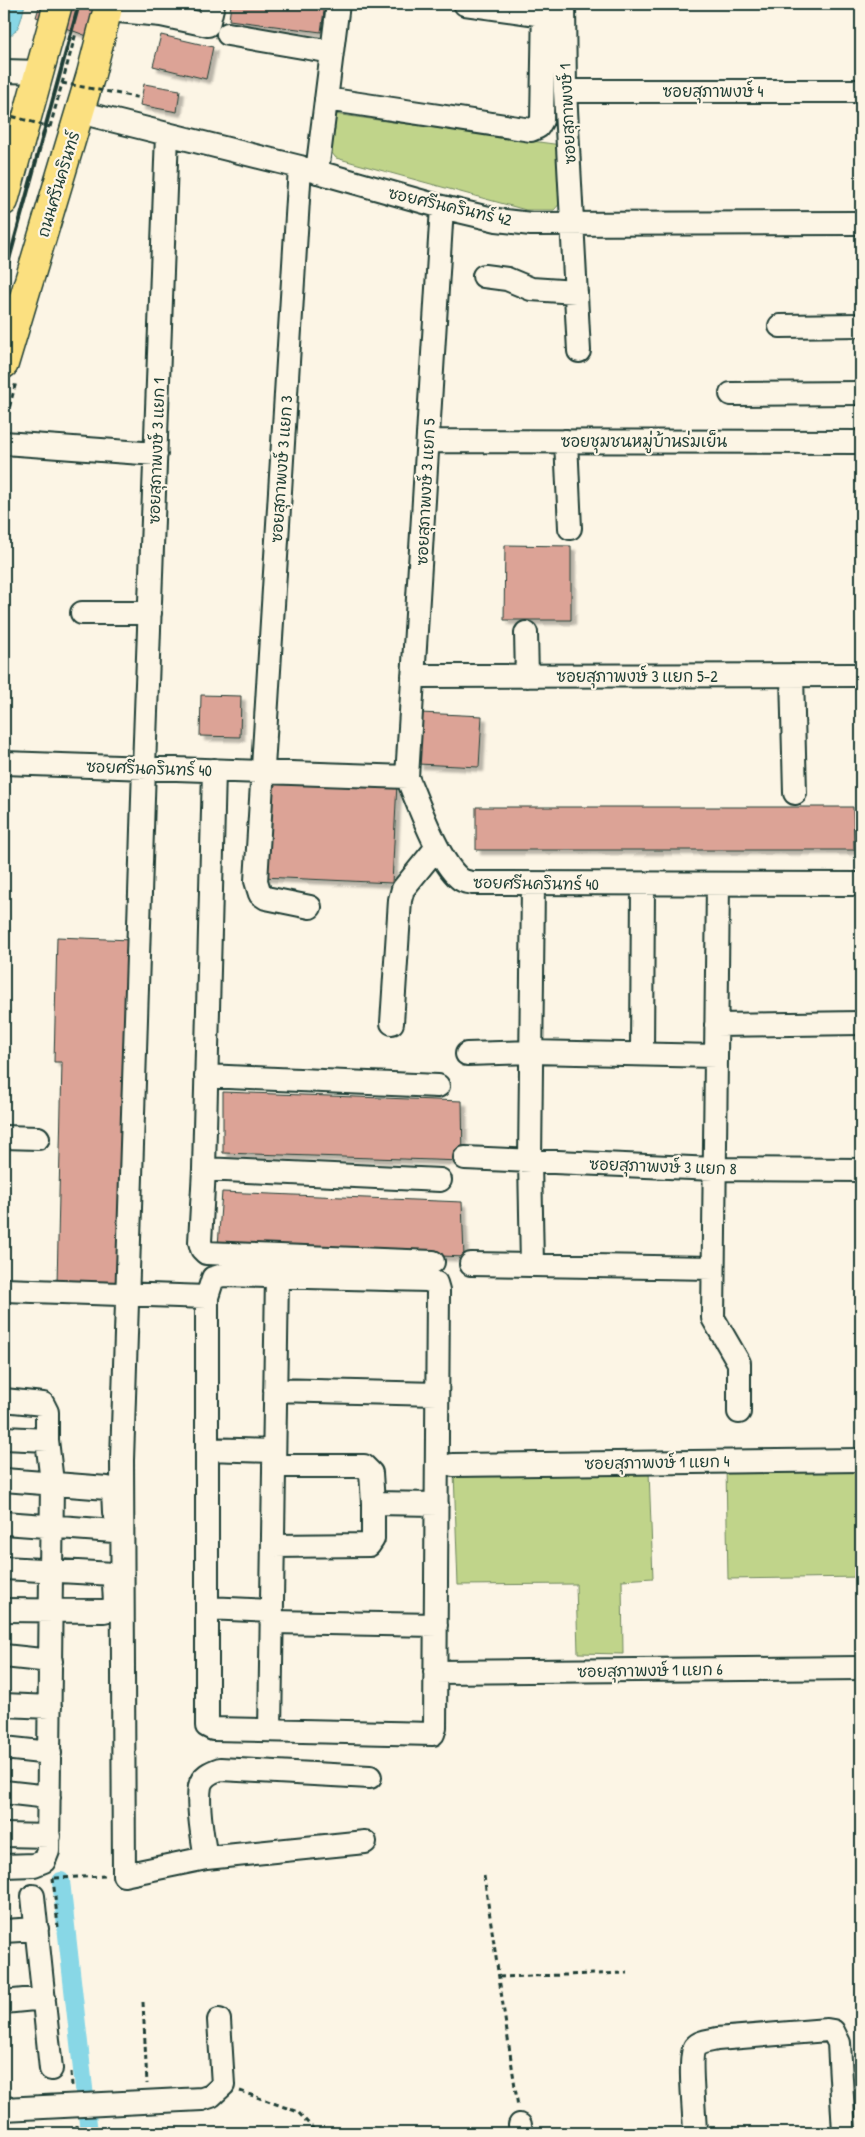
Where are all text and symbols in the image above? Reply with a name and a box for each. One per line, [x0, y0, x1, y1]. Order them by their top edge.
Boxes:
street label: ซอยสุภาพงษ์ 1 [553, 63, 583, 165]
street label: ซอยสุภาพงษ์ 4 [662, 80, 764, 104]
street label: ถนนศรีนครินทร์ [31, 128, 85, 240]
street label: ซอยศรีนครินทร์ 42 [386, 181, 514, 231]
street label: ซอยสุภาพงษ์ 3 แยก 1 [142, 377, 172, 525]
street label: ซอยสุภาพงษ์ 3 แยก 3 [265, 395, 299, 544]
street label: ซอยสุภาพงษ์ 3 แยก 5 [410, 418, 442, 566]
street label: ซอยชุมชนหมู่บ้านร่มเย็น [561, 430, 728, 454]
street label: ซอยสุภาพงษ์ 3 แยก 5-2 [556, 665, 718, 689]
street label: ซอยศรีนครินทร์ 40 [86, 755, 212, 781]
street label: ซอยศรีนครินทร์ 40 [473, 871, 599, 895]
street label: ซอยสุภาพงษ์ 3 แยก 8 [589, 1152, 737, 1182]
street label: ซอยสุภาพงษ์ 1 แยก 4 [584, 1450, 730, 1476]
street label: ซอยสุภาพงษ์ 1 แยก 6 [577, 1658, 723, 1684]

